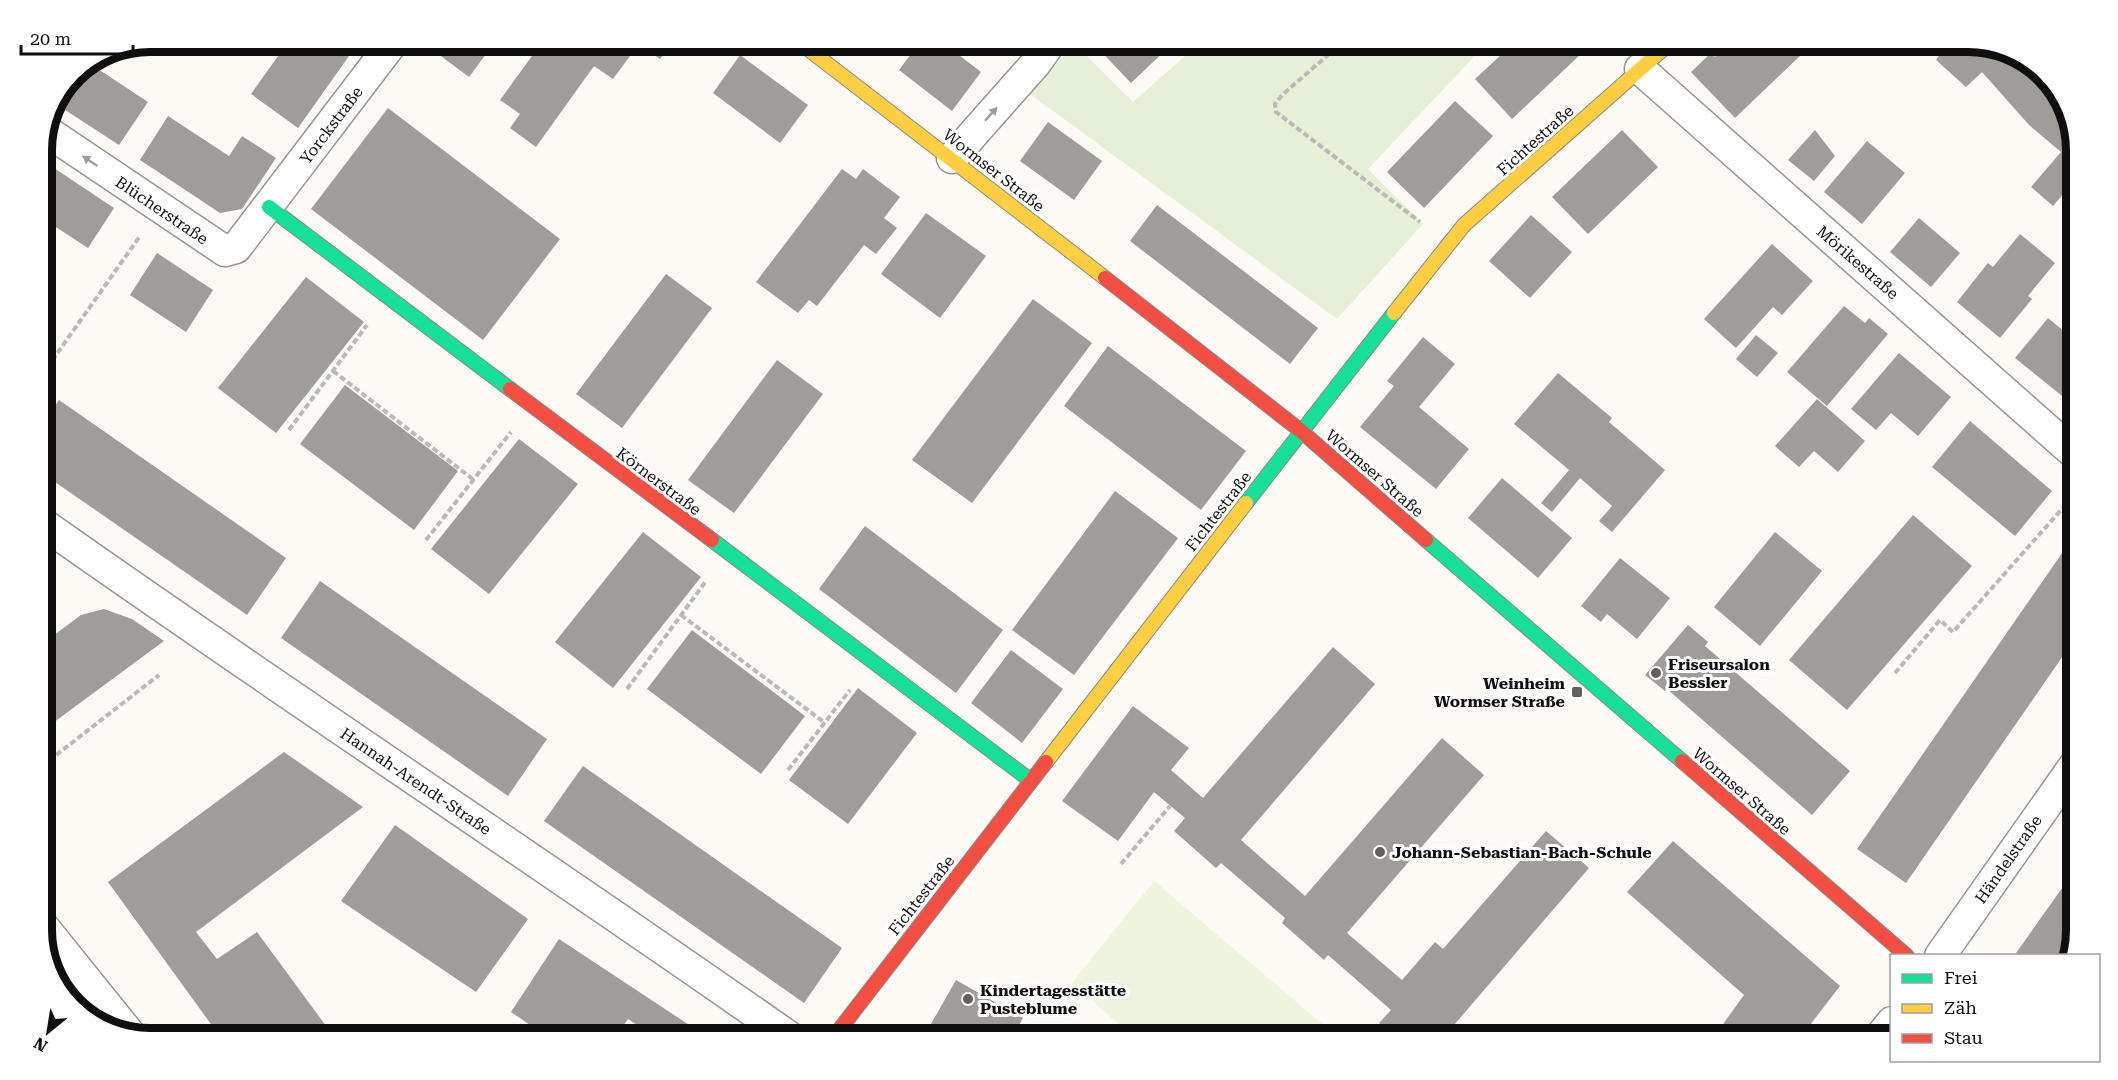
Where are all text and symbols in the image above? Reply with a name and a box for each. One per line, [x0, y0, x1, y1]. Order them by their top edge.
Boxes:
scale bar [21, 18, 134, 56]
text: 20 m [30, 28, 71, 49]
street label: Yorckstraße [296, 83, 367, 168]
street label: Fichtestraße [1493, 101, 1578, 180]
one-way arrow [984, 107, 997, 122]
street label: Wormser Straße [939, 125, 1048, 216]
one-way arrow [82, 156, 98, 167]
street label: Blücherstraße [112, 172, 212, 249]
street label: Mörikestraße [1813, 222, 1903, 303]
street label: Wormser Straße [1322, 426, 1428, 521]
street label: Körnerstraße [613, 443, 705, 519]
street label: Fichtestraße [1181, 467, 1256, 555]
place label: Friseursalon Bessler [1668, 655, 1770, 692]
marker: Friseursalon Bessler [1649, 666, 1663, 680]
place label: Weinheim Wormser Straße [1434, 674, 1566, 711]
marker: Weinheim Wormser Straße [1570, 685, 1584, 699]
street label: Hannah-Arendt-Straße [337, 724, 495, 839]
street label: Wormser Straße [1689, 744, 1795, 839]
street label: Händelstraße [1971, 811, 2046, 907]
place label: Johann-Sebastian-Bach-Schule [1392, 843, 1652, 862]
marker: Johann-Sebastian-Bach-Schule [1373, 845, 1387, 859]
street label: Fichtestraße [884, 851, 959, 939]
legend [1890, 954, 2100, 1062]
text: Frei [1944, 967, 1978, 988]
place label: Kindertagesstätte Pusteblume [980, 981, 1126, 1018]
marker: Kindertagesstätte Pusteblume [961, 992, 975, 1006]
text: Zäh [1944, 997, 1977, 1018]
north arrow [18, 1002, 78, 1062]
text: Stau [1944, 1027, 1983, 1048]
text: N [31, 1033, 51, 1056]

